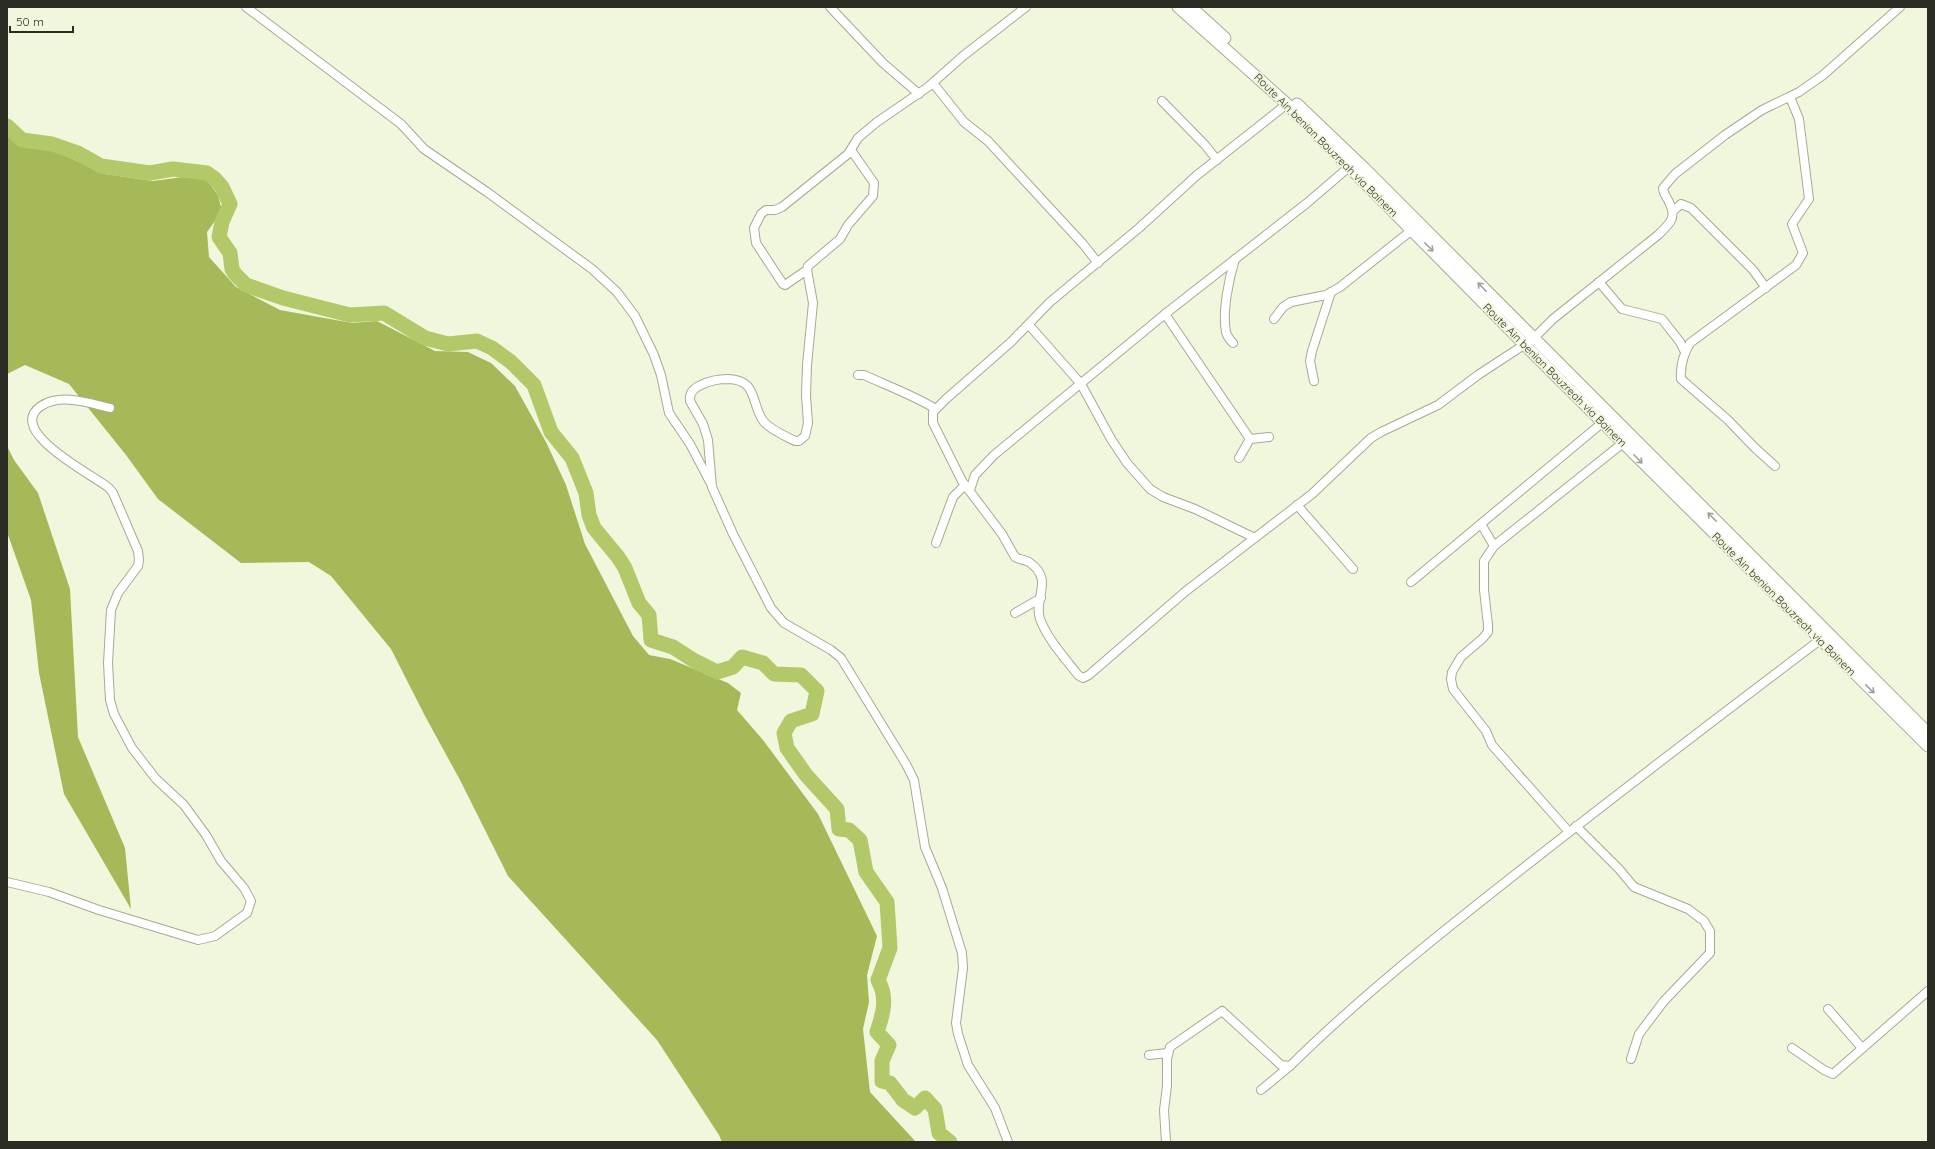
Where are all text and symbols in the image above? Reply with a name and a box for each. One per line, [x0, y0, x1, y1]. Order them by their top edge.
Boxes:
scale bar [10, 8, 73, 34]
text: 50 m [16, 14, 44, 29]
street label: Route Ain benian Bouzreah via Bainem [1251, 70, 1401, 220]
one-way arrow [1424, 242, 1434, 252]
one-way arrow [1477, 282, 1487, 292]
street label: Route Ain benian Bouzreah via Bainem [1480, 300, 1630, 450]
one-way arrow [1634, 454, 1643, 464]
one-way arrow [1707, 512, 1717, 522]
street label: Route Ain benian Bouzreah via Bainem [1709, 529, 1859, 679]
one-way arrow [1865, 684, 1875, 694]

